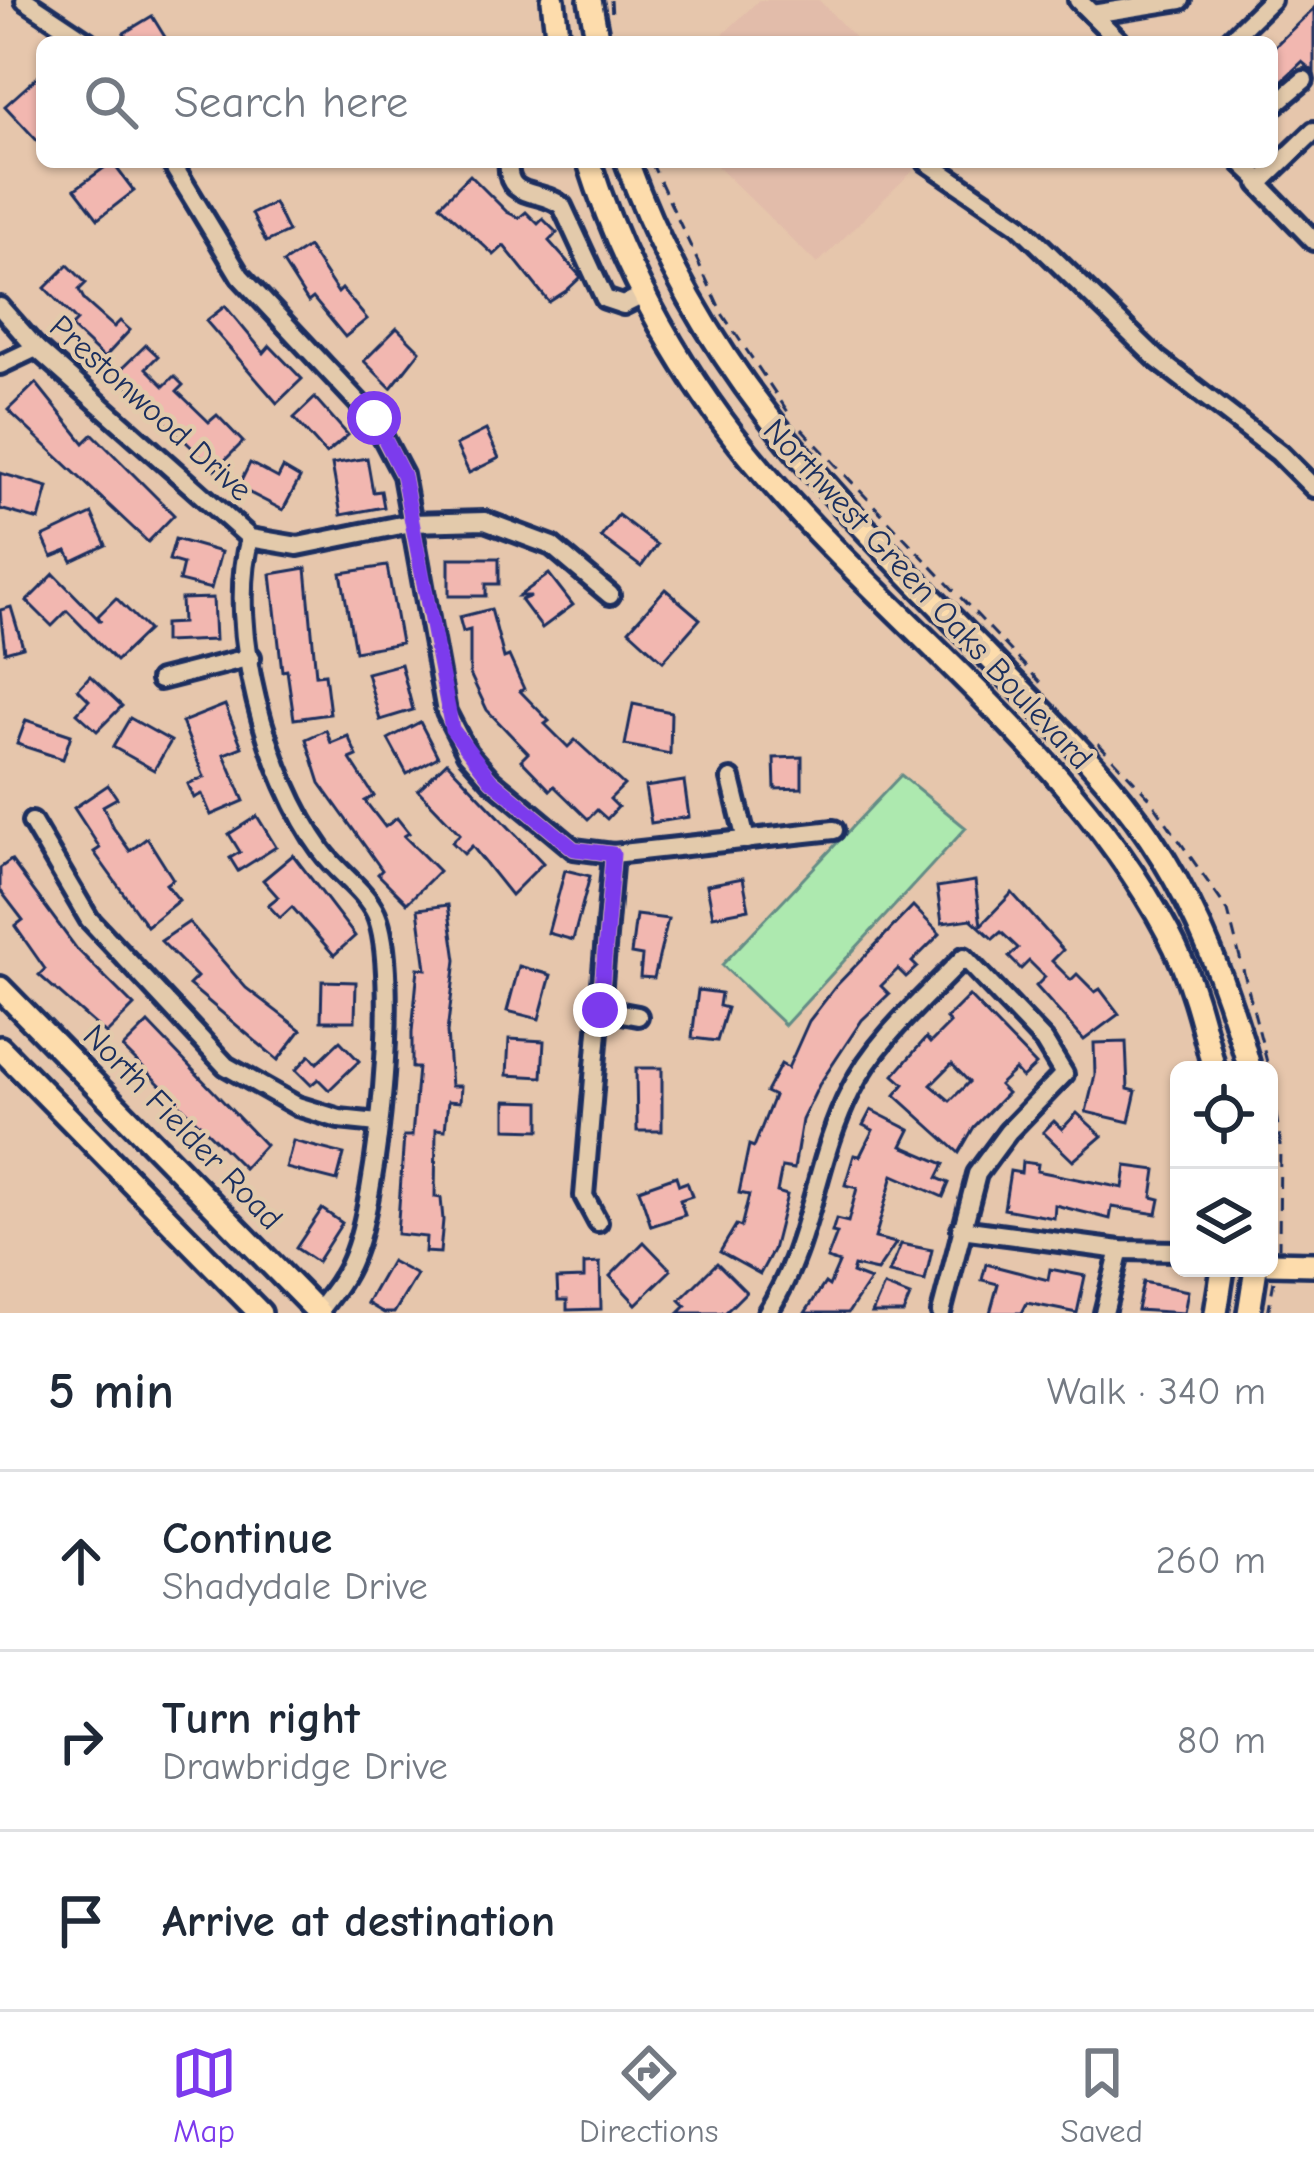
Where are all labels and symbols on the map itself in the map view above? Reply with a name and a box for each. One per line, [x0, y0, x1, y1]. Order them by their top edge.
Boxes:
street label: Prestonwood Drive [42, 307, 260, 509]
route start [347, 391, 401, 445]
street label: Northwest Green Oaks Boulevard [756, 411, 1100, 777]
route end [573, 983, 627, 1037]
street label: North Fielder Road [76, 1017, 290, 1237]

